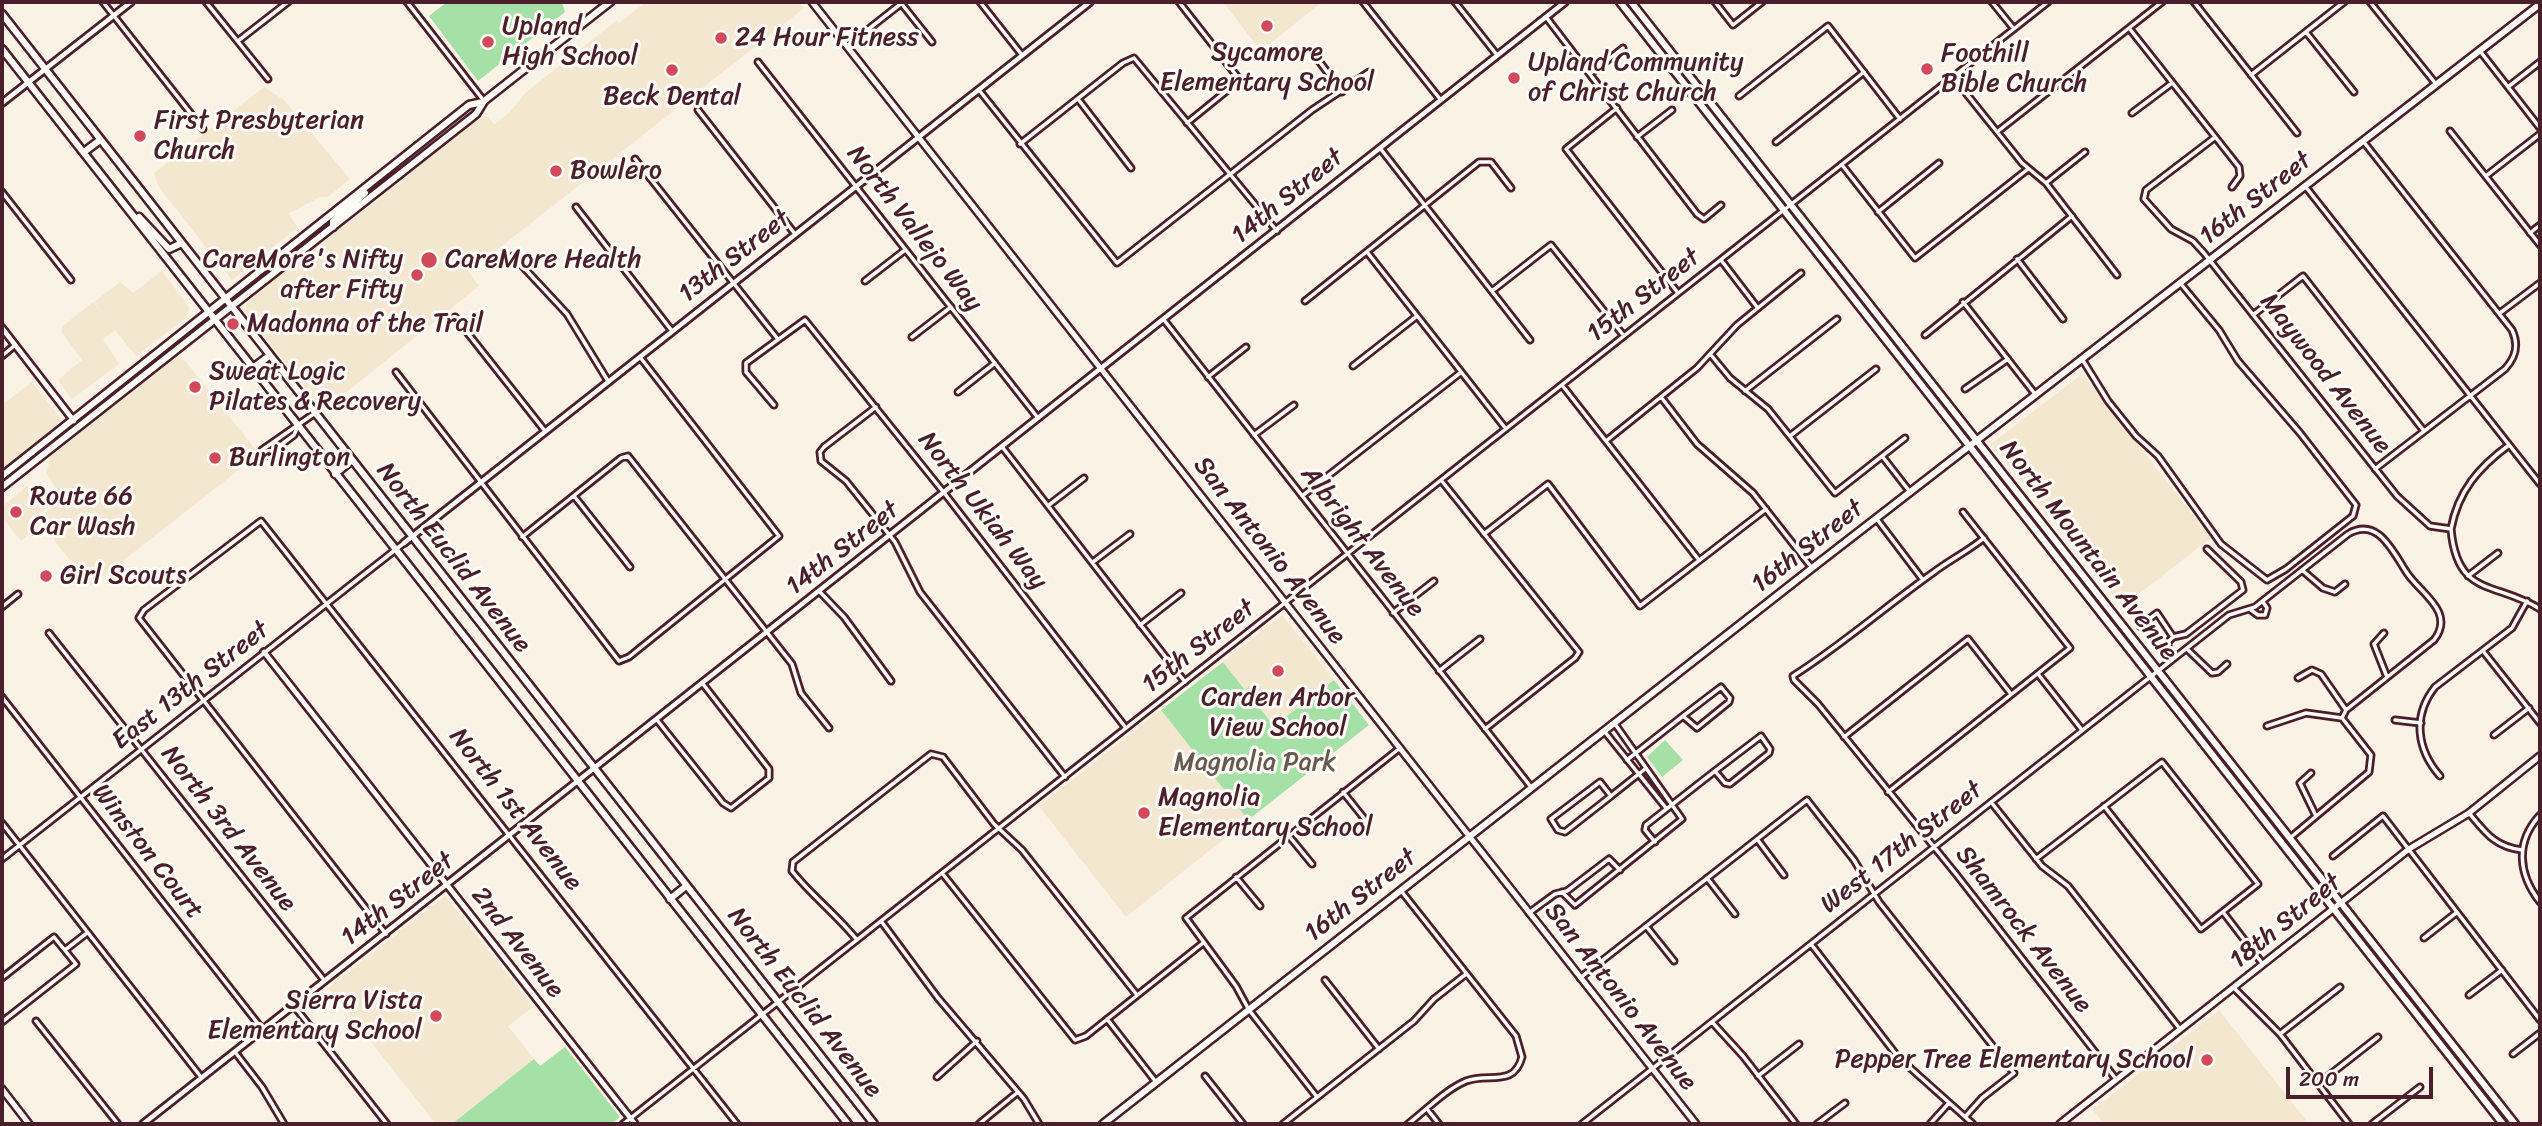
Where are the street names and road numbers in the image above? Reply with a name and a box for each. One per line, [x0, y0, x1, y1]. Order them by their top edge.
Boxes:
street label: North Vallejo Way [839, 140, 989, 318]
street label: 14th Street [1226, 142, 1350, 252]
street label: 16th Street [2194, 146, 2318, 252]
street label: 13th Street [673, 204, 797, 310]
street label: 15th Street [1581, 242, 1707, 350]
street label: Maywood Avenue [2253, 287, 2397, 461]
street label: North Ukiah Way [911, 426, 1053, 596]
street label: North Mountain Avenue [1992, 434, 2184, 668]
street label: San Antonio Avenue [1186, 451, 1352, 651]
street label: North Euclid Avenue [369, 457, 537, 659]
street label: Albright Avenue [1293, 460, 1431, 624]
street label: 16th Street [1746, 494, 1870, 600]
street label: 14th Street [780, 495, 906, 603]
street label: 15th Street [1136, 593, 1262, 701]
street label: East 13th Street [106, 615, 276, 757]
street label: North 1st Avenue [442, 722, 588, 898]
street label: North 3rd Avenue [154, 740, 302, 918]
street label: West 17th Street [1815, 775, 1989, 921]
street label: Winston Court [85, 778, 209, 926]
street label: Shamrock Avenue [1948, 840, 2098, 1020]
street label: 16th Street [1299, 843, 1423, 949]
street label: 14th Street [335, 846, 461, 954]
street label: 18th Street [2224, 868, 2348, 976]
street label: 2nd Avenue [464, 881, 570, 1005]
street label: San Antonio Avenue [1537, 897, 1703, 1097]
street label: North Euclid Avenue [720, 902, 888, 1104]

